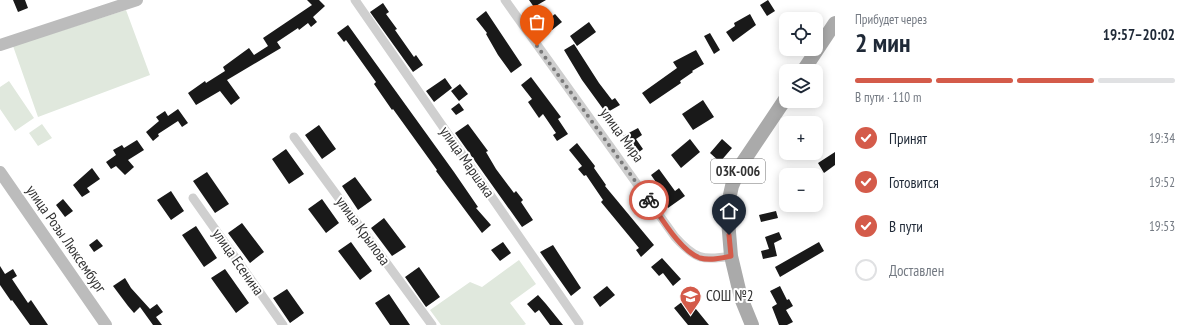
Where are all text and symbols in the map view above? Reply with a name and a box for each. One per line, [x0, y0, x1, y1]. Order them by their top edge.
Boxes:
pin [520, 5, 554, 46]
icon: bag [526, 11, 548, 33]
text: Прибудет через [855, 11, 927, 28]
map controls [779, 12, 823, 212]
button: locate [779, 12, 823, 56]
text: 19:57–20:02 [1103, 25, 1175, 44]
text: 2 мин [855, 26, 910, 59]
button: layers [779, 64, 823, 108]
text: В пути · 110 m [855, 89, 921, 106]
street label: улица Мира [596, 104, 648, 166]
button: + [779, 116, 823, 160]
street label: улица Маршака [436, 122, 499, 201]
icon: check [855, 127, 877, 149]
text: Принят [889, 129, 927, 148]
text: 19:34 [1149, 130, 1175, 147]
road number: 03К-006 [711, 159, 765, 183]
button: − [779, 168, 823, 212]
icon: check [855, 171, 877, 193]
text: Готовится [889, 173, 939, 192]
text: 19:52 [1149, 174, 1175, 191]
courier [629, 180, 669, 220]
street label: улица Розы Люксембург [22, 181, 111, 297]
icon: bike [638, 189, 660, 211]
street label: улица Крылова [332, 193, 395, 269]
pin [712, 194, 746, 235]
icon: home [718, 200, 740, 222]
icon: check [855, 215, 877, 237]
text: В пути [889, 217, 923, 236]
text: 19:53 [1149, 218, 1175, 235]
street label: улица Есенина [208, 225, 268, 299]
text: Доставлен [889, 261, 944, 280]
school or university icon: СОШ №2 [678, 283, 704, 316]
place label: СОШ №2 [706, 286, 754, 305]

